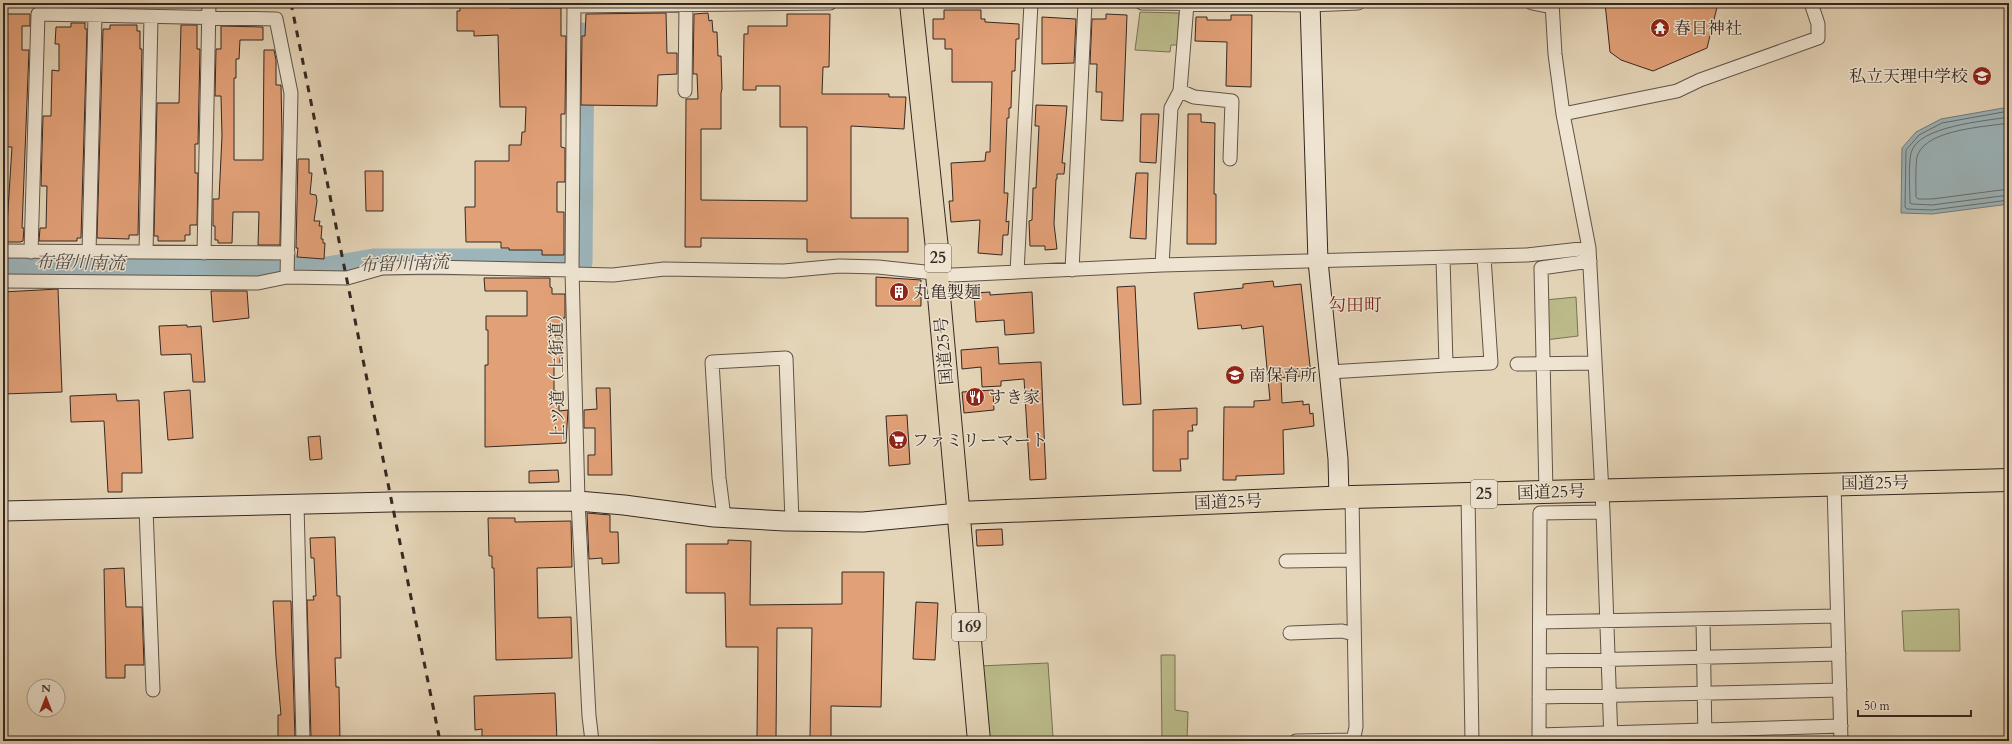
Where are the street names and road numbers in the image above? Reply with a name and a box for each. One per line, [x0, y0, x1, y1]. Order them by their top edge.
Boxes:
road number: 25 [925, 244, 951, 272]
street label: 上ツ道（上街道） [544, 305, 570, 441]
street label: 国道25号 [930, 316, 958, 386]
street label: 国道25号 [1841, 471, 1909, 495]
street label: 国道25号 [1516, 479, 1586, 505]
road number: 25 [1471, 480, 1497, 508]
street label: 国道25号 [1193, 489, 1263, 515]
road number: 169 [952, 613, 986, 641]

